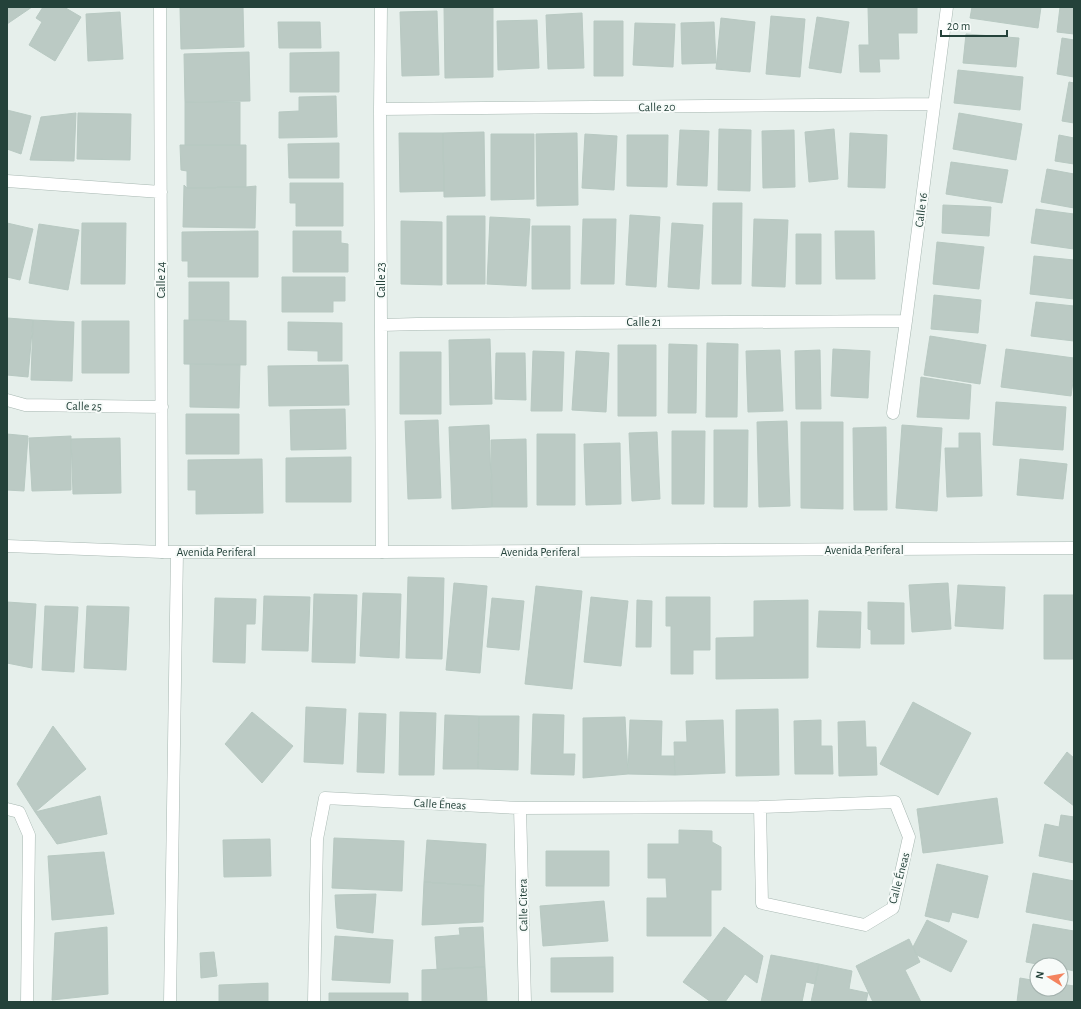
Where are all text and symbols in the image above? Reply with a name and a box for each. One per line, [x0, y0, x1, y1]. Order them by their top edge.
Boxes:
scale bar [941, 12, 1007, 38]
text: 20 m [947, 20, 970, 32]
street label: Calle 20 [638, 101, 676, 113]
street label: Calle 16 [913, 192, 929, 228]
street label: Calle 24 [155, 262, 167, 298]
street label: Calle 23 [375, 262, 387, 298]
street label: Calle 21 [627, 316, 661, 328]
street label: Calle 25 [66, 400, 102, 412]
street label: Avenida Periferal [824, 544, 904, 556]
street label: Avenida Periferal [176, 546, 256, 558]
street label: Avenida Periferal [500, 546, 580, 558]
street label: Calle Éneas [413, 796, 467, 811]
street label: Calle Éneas [885, 851, 912, 905]
street label: Calle Citera [517, 878, 529, 932]
north arrow [1029, 957, 1069, 997]
text: N [1034, 970, 1046, 980]

